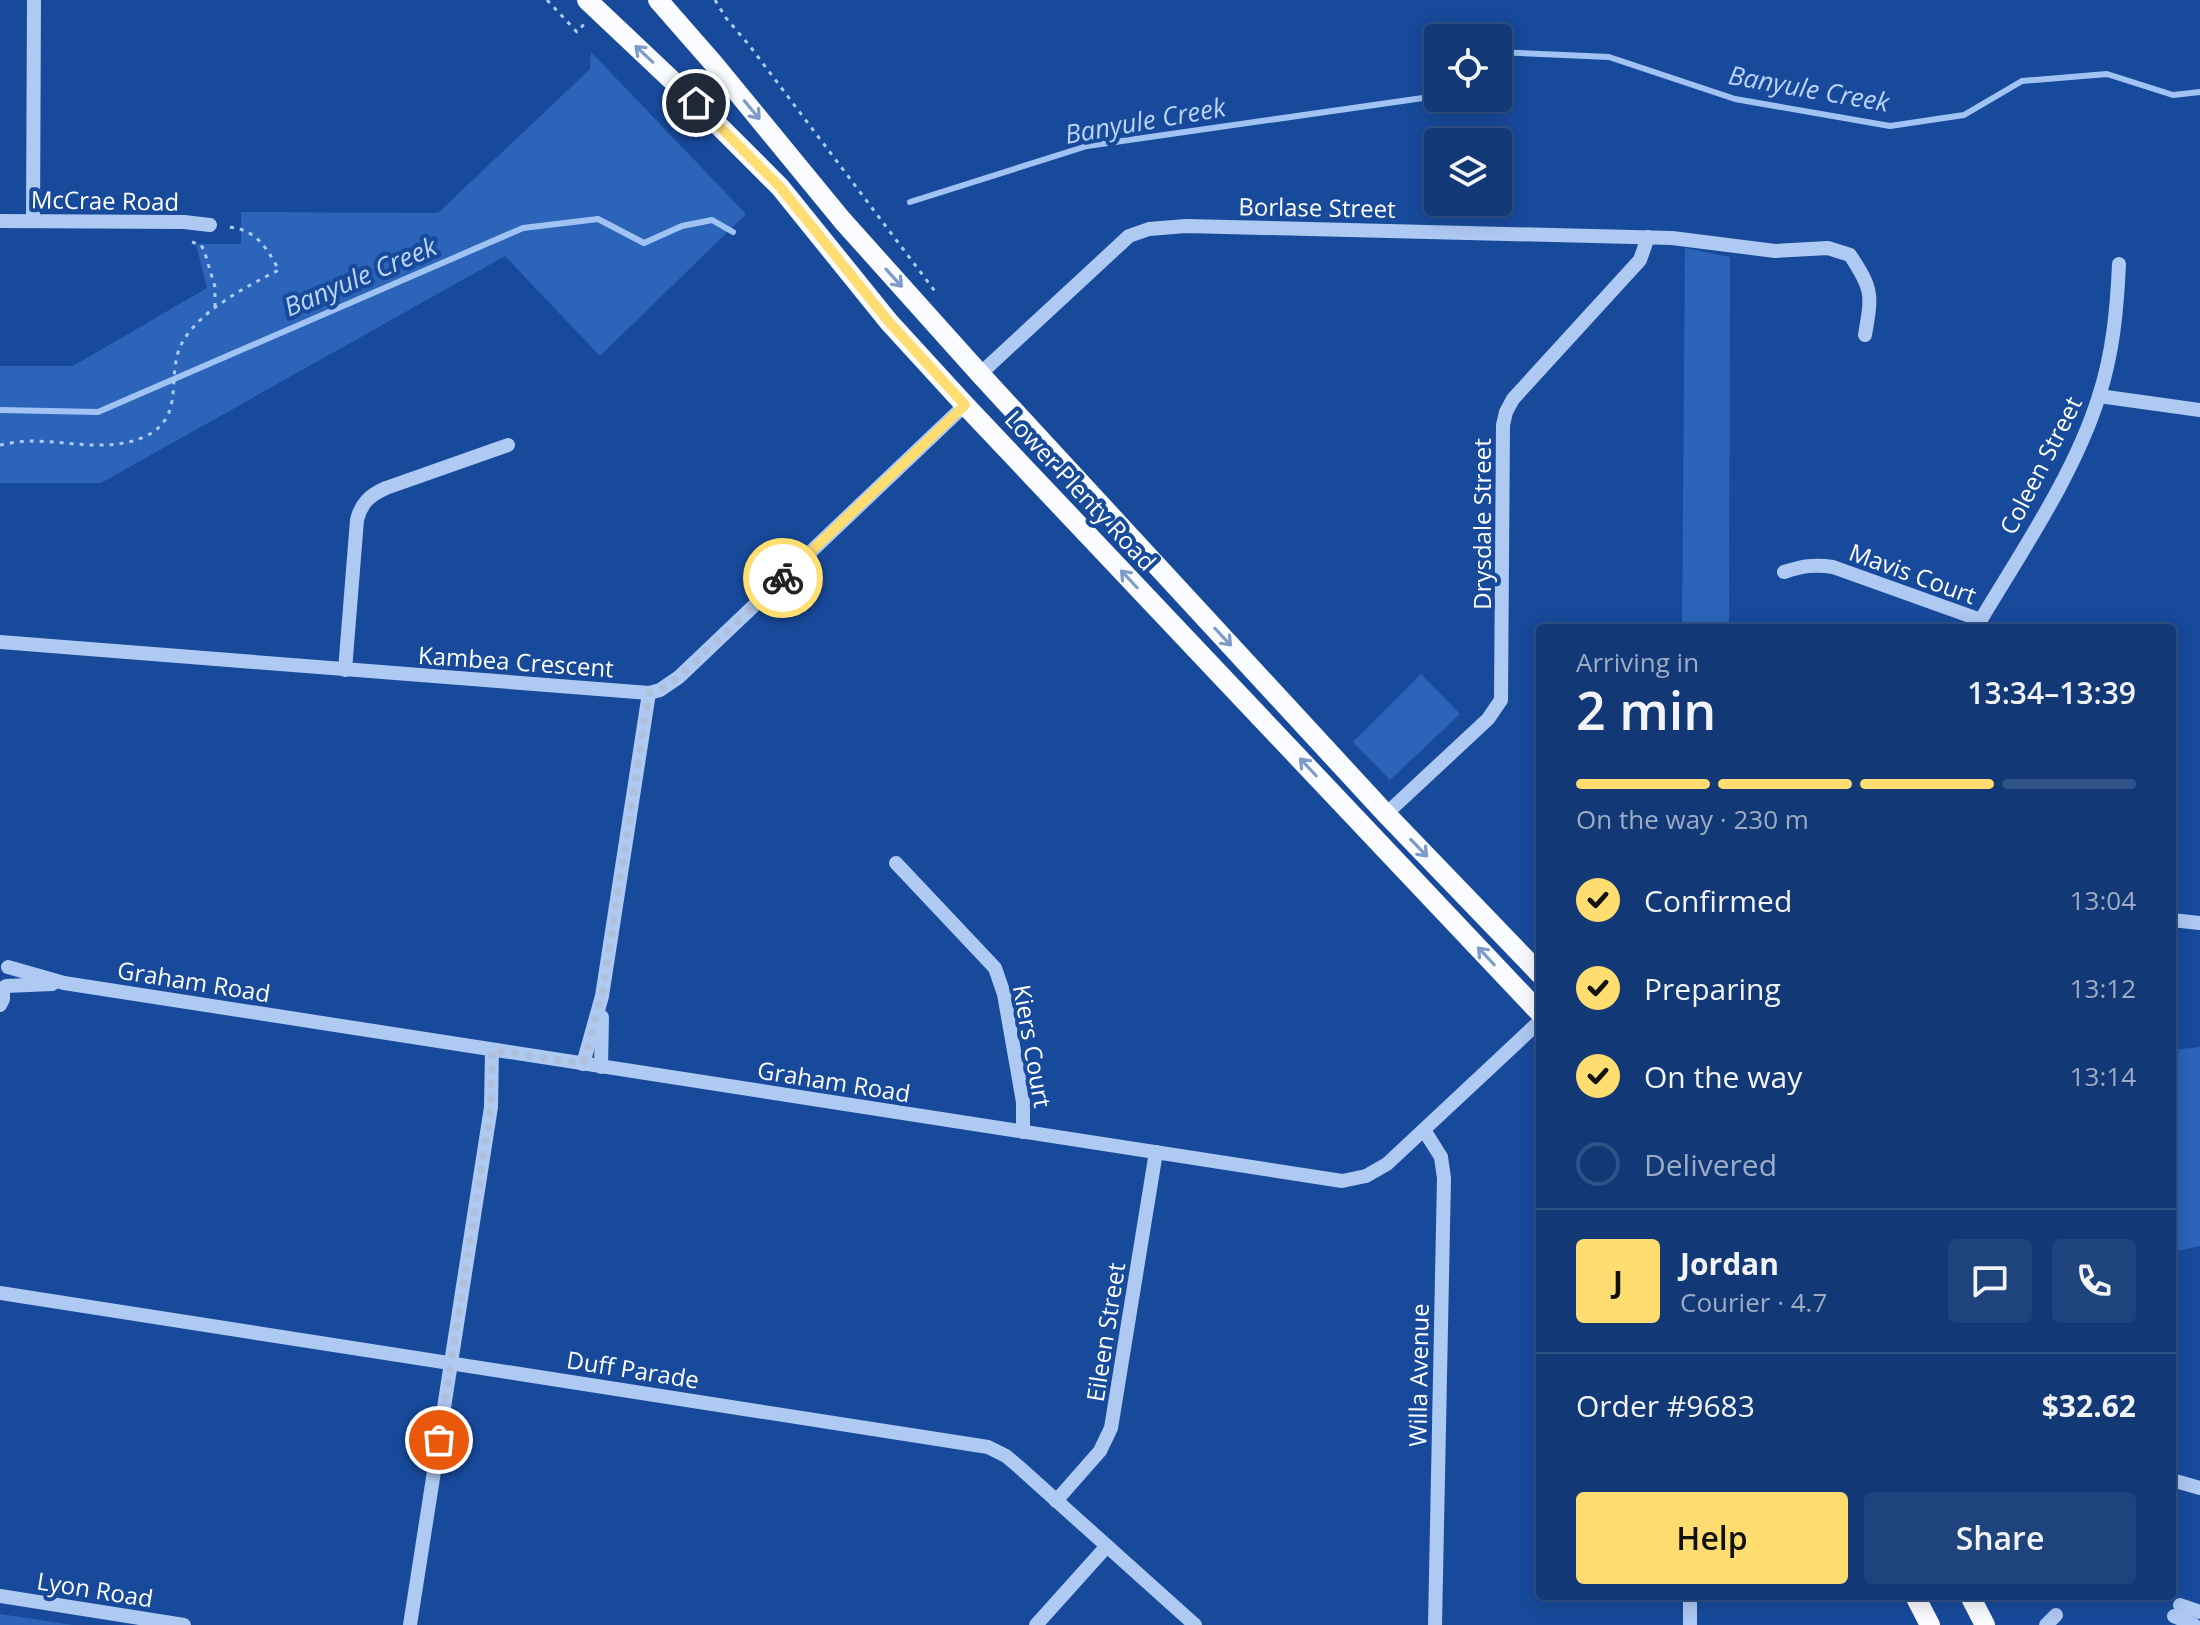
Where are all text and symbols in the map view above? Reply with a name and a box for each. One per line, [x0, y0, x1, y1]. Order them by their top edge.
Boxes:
map controls [1424, 24, 1512, 216]
button: locate [1424, 24, 1512, 112]
one-way arrow [634, 44, 654, 63]
water label: Banyule Creek [1726, 56, 1893, 120]
pin [662, 69, 730, 137]
icon: home [674, 81, 718, 125]
water label: Banyule Creek [1062, 88, 1229, 152]
one-way arrow [743, 99, 761, 120]
button: layers [1424, 128, 1512, 216]
street label: McCrae Road [31, 182, 179, 218]
street label: Borlase Street [1238, 189, 1396, 225]
water label: Banyule Creek [278, 227, 443, 324]
one-way arrow [885, 267, 903, 287]
street label: Coleen Street [1991, 390, 2089, 540]
street label: Lower Plenty Road [998, 403, 1164, 577]
street label: Drysdale Street [1465, 438, 1498, 610]
street label: Mavis Court [1845, 535, 1981, 611]
courier [743, 538, 823, 618]
icon: bike [761, 556, 805, 600]
one-way arrow [1120, 569, 1139, 589]
one-way arrow [1213, 627, 1232, 647]
street label: Kambea Crescent [417, 638, 615, 684]
text: Arriving in [1576, 644, 1699, 680]
text: 13:34–13:39 [1967, 672, 2136, 713]
text: 2 min [1576, 674, 1716, 745]
one-way arrow [1299, 758, 1317, 778]
text: On the way · 230 m [1576, 801, 1809, 837]
one-way arrow [1409, 838, 1428, 858]
icon: check [1576, 878, 1620, 922]
text: Confirmed [1644, 880, 1792, 921]
text: 13:04 [2070, 882, 2136, 918]
one-way arrow [1477, 946, 1496, 966]
street label: Graham Road [115, 953, 273, 1009]
icon: check [1576, 966, 1620, 1010]
text: Preparing [1644, 968, 1781, 1009]
text: 13:12 [2070, 970, 2136, 1006]
street label: Kiers Court [1006, 982, 1060, 1110]
street label: Graham Road [755, 1053, 913, 1109]
icon: check [1576, 1054, 1620, 1098]
text: On the way [1644, 1056, 1802, 1097]
text: 13:14 [2070, 1058, 2136, 1094]
text: Delivered [1644, 1144, 1777, 1185]
button: chat [1948, 1239, 2032, 1323]
button: phone [2052, 1239, 2136, 1323]
text: Jordan [1680, 1243, 1779, 1284]
street label: Eileen Street [1078, 1260, 1132, 1404]
text: J [1613, 1261, 1623, 1302]
text: Courier · 4.7 [1680, 1284, 1827, 1320]
street label: Willa Avenue [1400, 1303, 1436, 1447]
street label: Duff Parade [564, 1342, 702, 1396]
text: Order #9683 [1576, 1385, 1755, 1426]
text: $32.62 [2042, 1385, 2136, 1426]
pin [405, 1406, 473, 1474]
icon: bag [417, 1418, 461, 1462]
button: Help [1576, 1492, 1848, 1584]
button: Share [1864, 1492, 2136, 1584]
street label: Lyon Road [35, 1564, 155, 1614]

